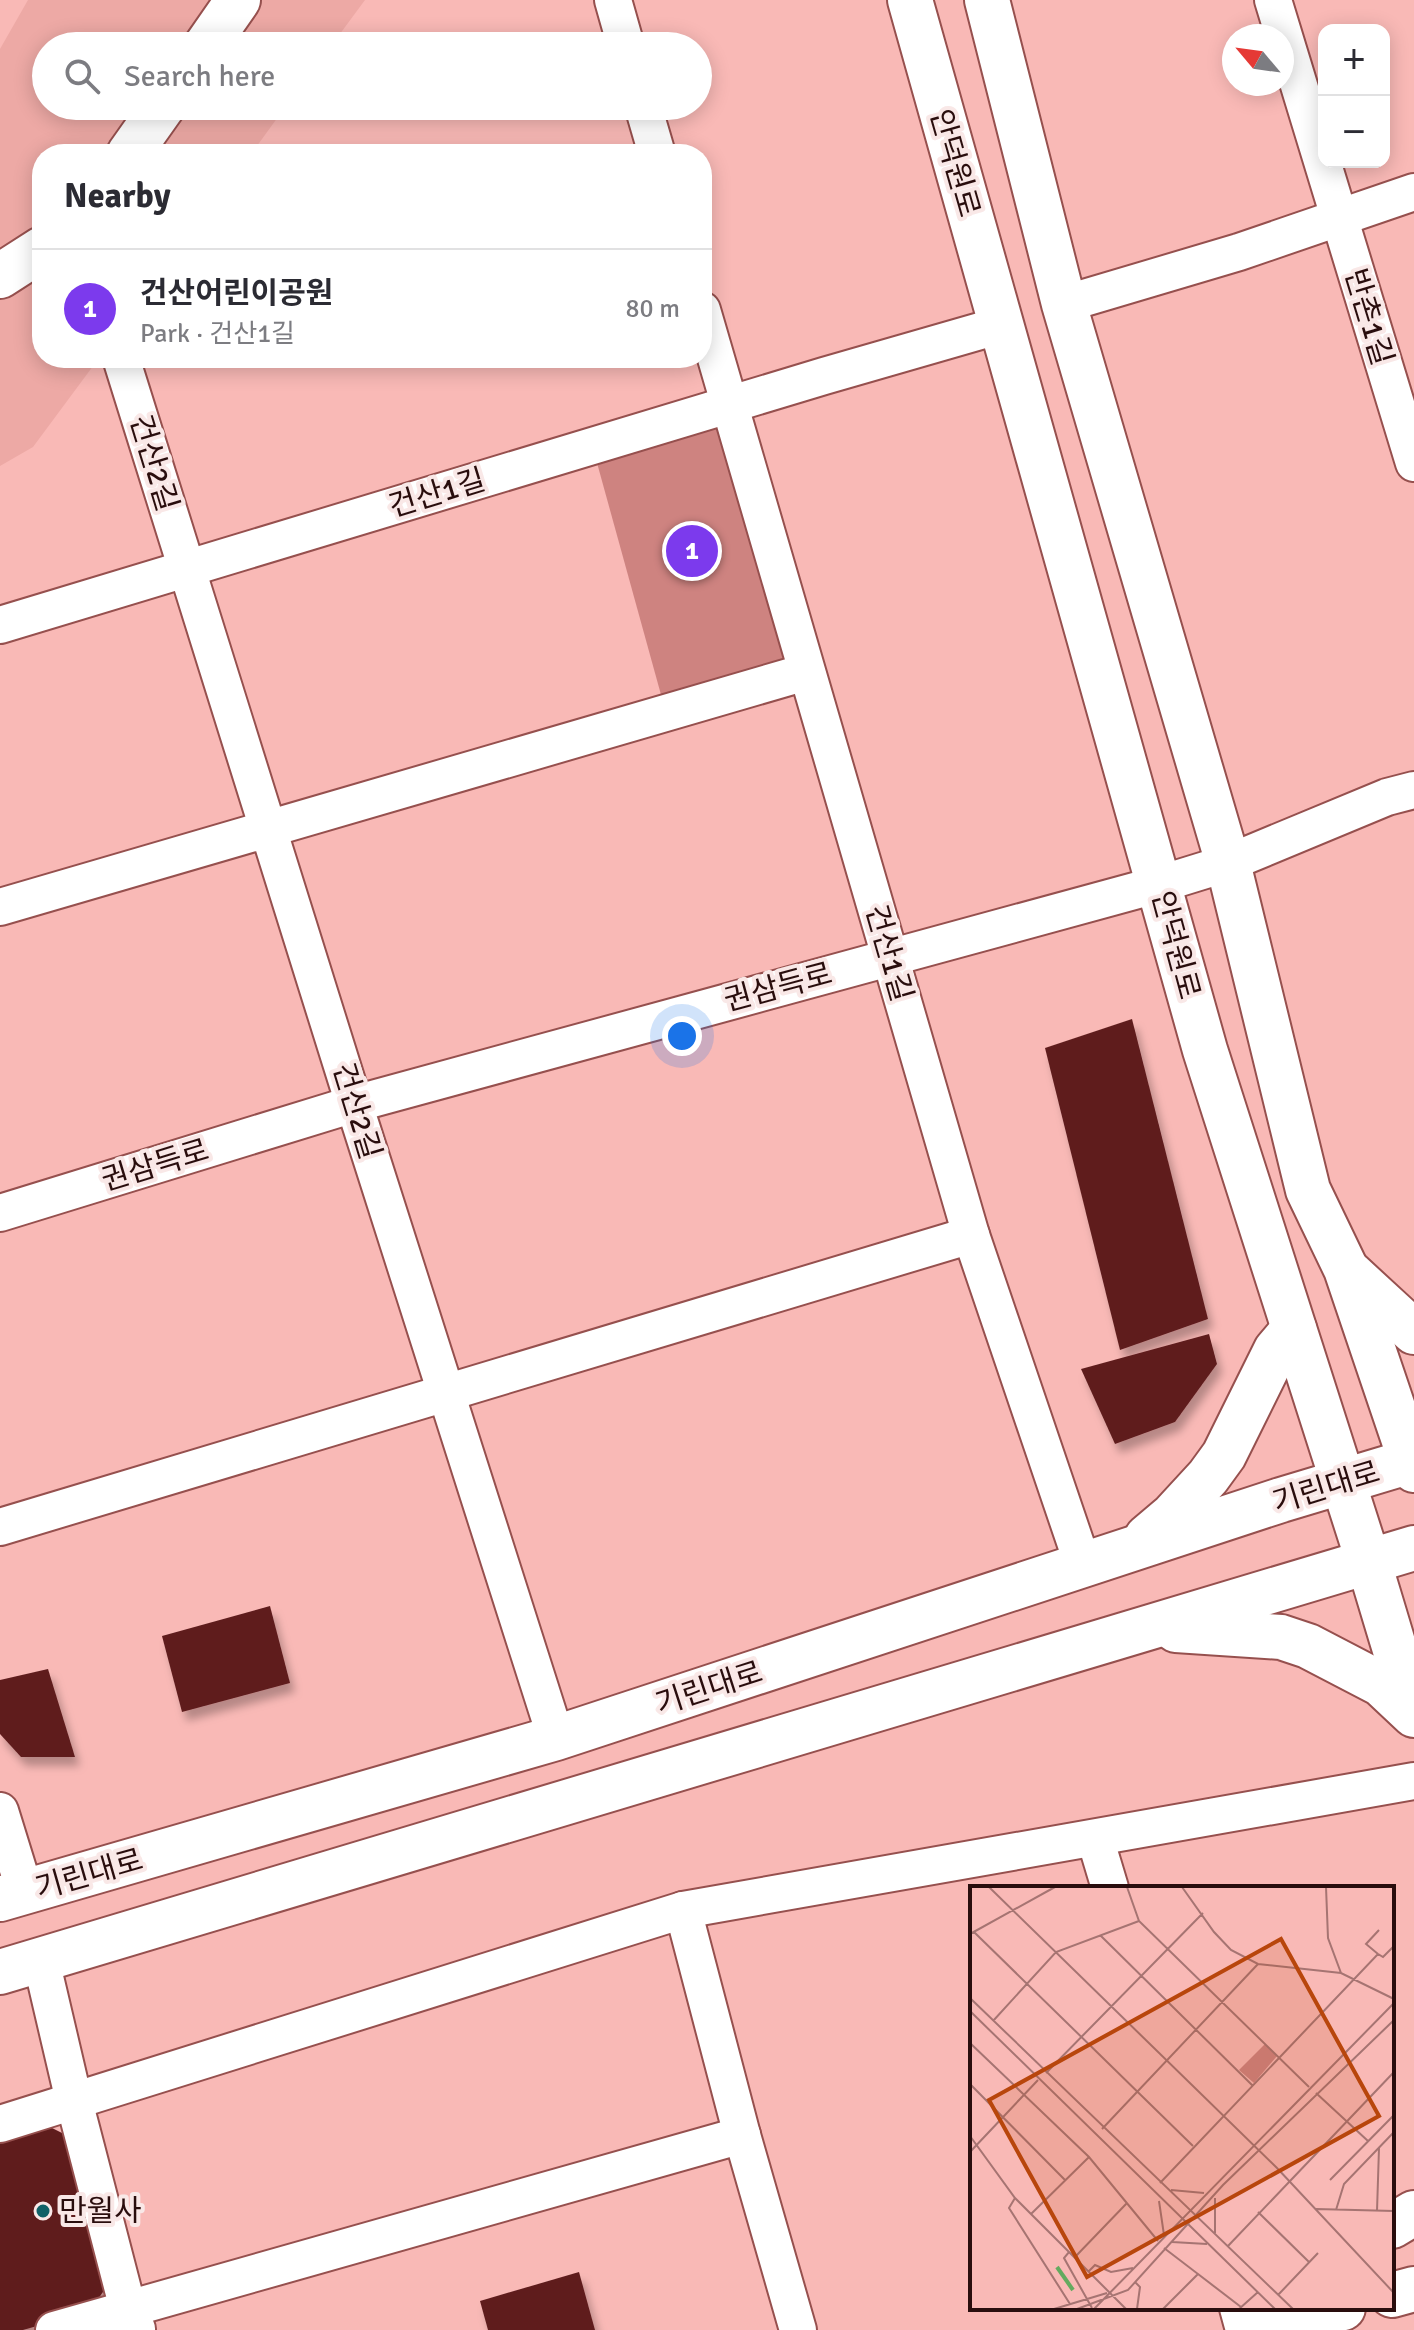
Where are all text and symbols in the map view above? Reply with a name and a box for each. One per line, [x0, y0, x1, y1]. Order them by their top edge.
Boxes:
north arrow [1222, 24, 1294, 96]
map controls [1318, 24, 1390, 168]
button: + [1318, 24, 1390, 96]
search box [32, 32, 712, 120]
icon: search [60, 54, 104, 98]
text: Search here [124, 58, 275, 95]
button: − [1318, 96, 1390, 168]
street label: 안덕원로 [922, 105, 988, 221]
text: Nearby [64, 175, 171, 217]
street label: 반촌1길 [1336, 264, 1401, 370]
text: 건산어린이공원 [140, 275, 333, 312]
text: 1 [83, 293, 97, 325]
text: 80 m [625, 293, 680, 325]
text: Park · 건산1길 [140, 318, 295, 350]
street label: 건산2길 [121, 410, 186, 516]
street label: 건산1길 [384, 461, 490, 526]
pin: 1 [666, 521, 718, 581]
street label: 안덕원로 [1143, 887, 1208, 1003]
street label: 건산1길 [857, 900, 920, 1006]
street label: 권삼득로 [720, 955, 836, 1020]
your location [662, 1016, 702, 1056]
street label: 건산2길 [324, 1058, 389, 1164]
street label: 권삼득로 [97, 1132, 213, 1199]
street label: 기린대로 [1268, 1454, 1384, 1521]
street label: 기린대로 [651, 1654, 767, 1723]
street label: 기린대로 [31, 1841, 147, 1907]
inset map [970, 1886, 1394, 2310]
place label: 만월사 [59, 2193, 142, 2230]
marker: 만월사 [34, 2202, 52, 2220]

